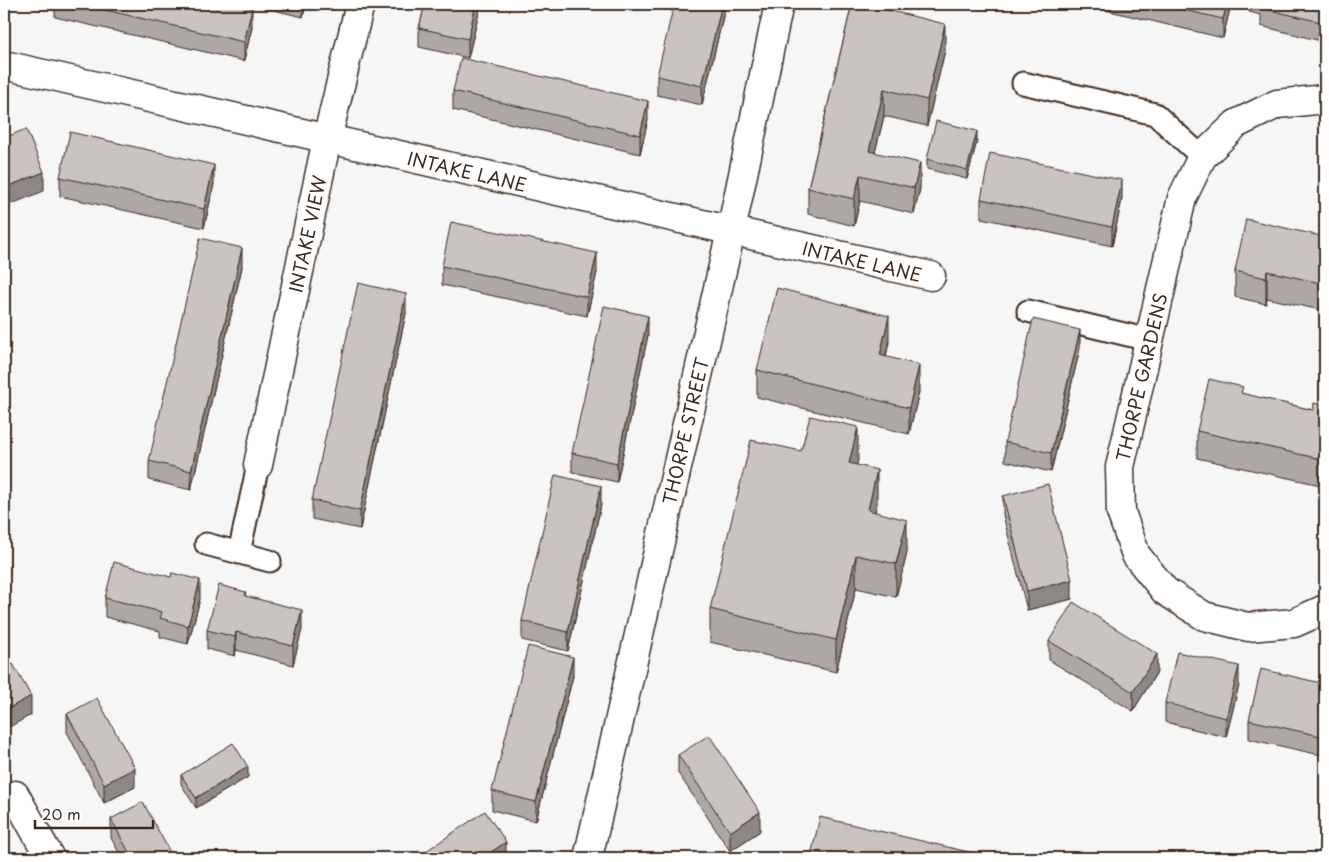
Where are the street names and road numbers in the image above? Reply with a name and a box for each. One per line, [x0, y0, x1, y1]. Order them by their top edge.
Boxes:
street label: INTAKE LANE [405, 144, 529, 198]
street label: INTAKE VIEW [281, 172, 333, 295]
street label: INTAKE LANE [800, 234, 924, 288]
street label: THORPE GARDENS [1109, 290, 1173, 464]
street label: THORPE STREET [655, 354, 715, 507]

